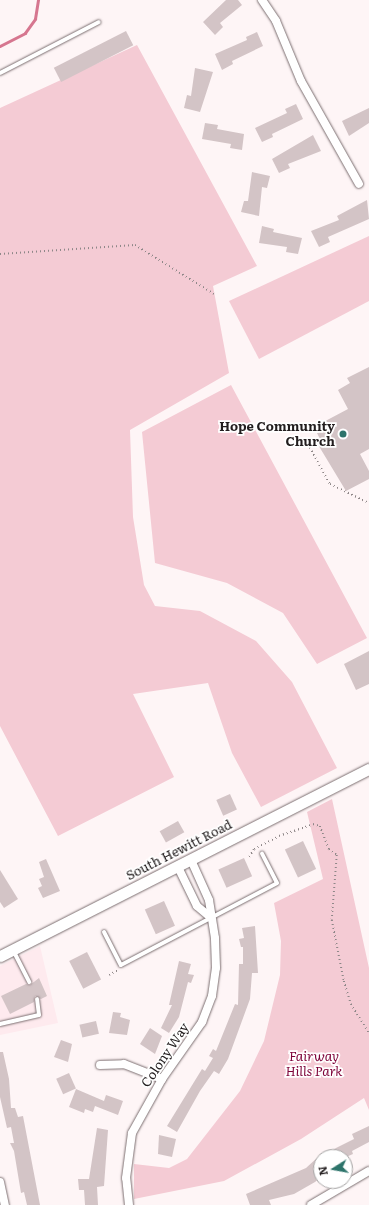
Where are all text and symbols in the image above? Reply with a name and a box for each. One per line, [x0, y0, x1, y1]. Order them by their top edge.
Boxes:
place label: Hope Community Church [219, 419, 335, 450]
marker: Hope Community Church [338, 429, 348, 439]
street label: South Hewitt Road [123, 817, 235, 883]
street label: Colony Way [138, 1020, 192, 1090]
park label: Fairway Hills Park [286, 1049, 342, 1080]
north arrow [313, 1149, 353, 1189]
text: N [313, 1165, 331, 1177]

